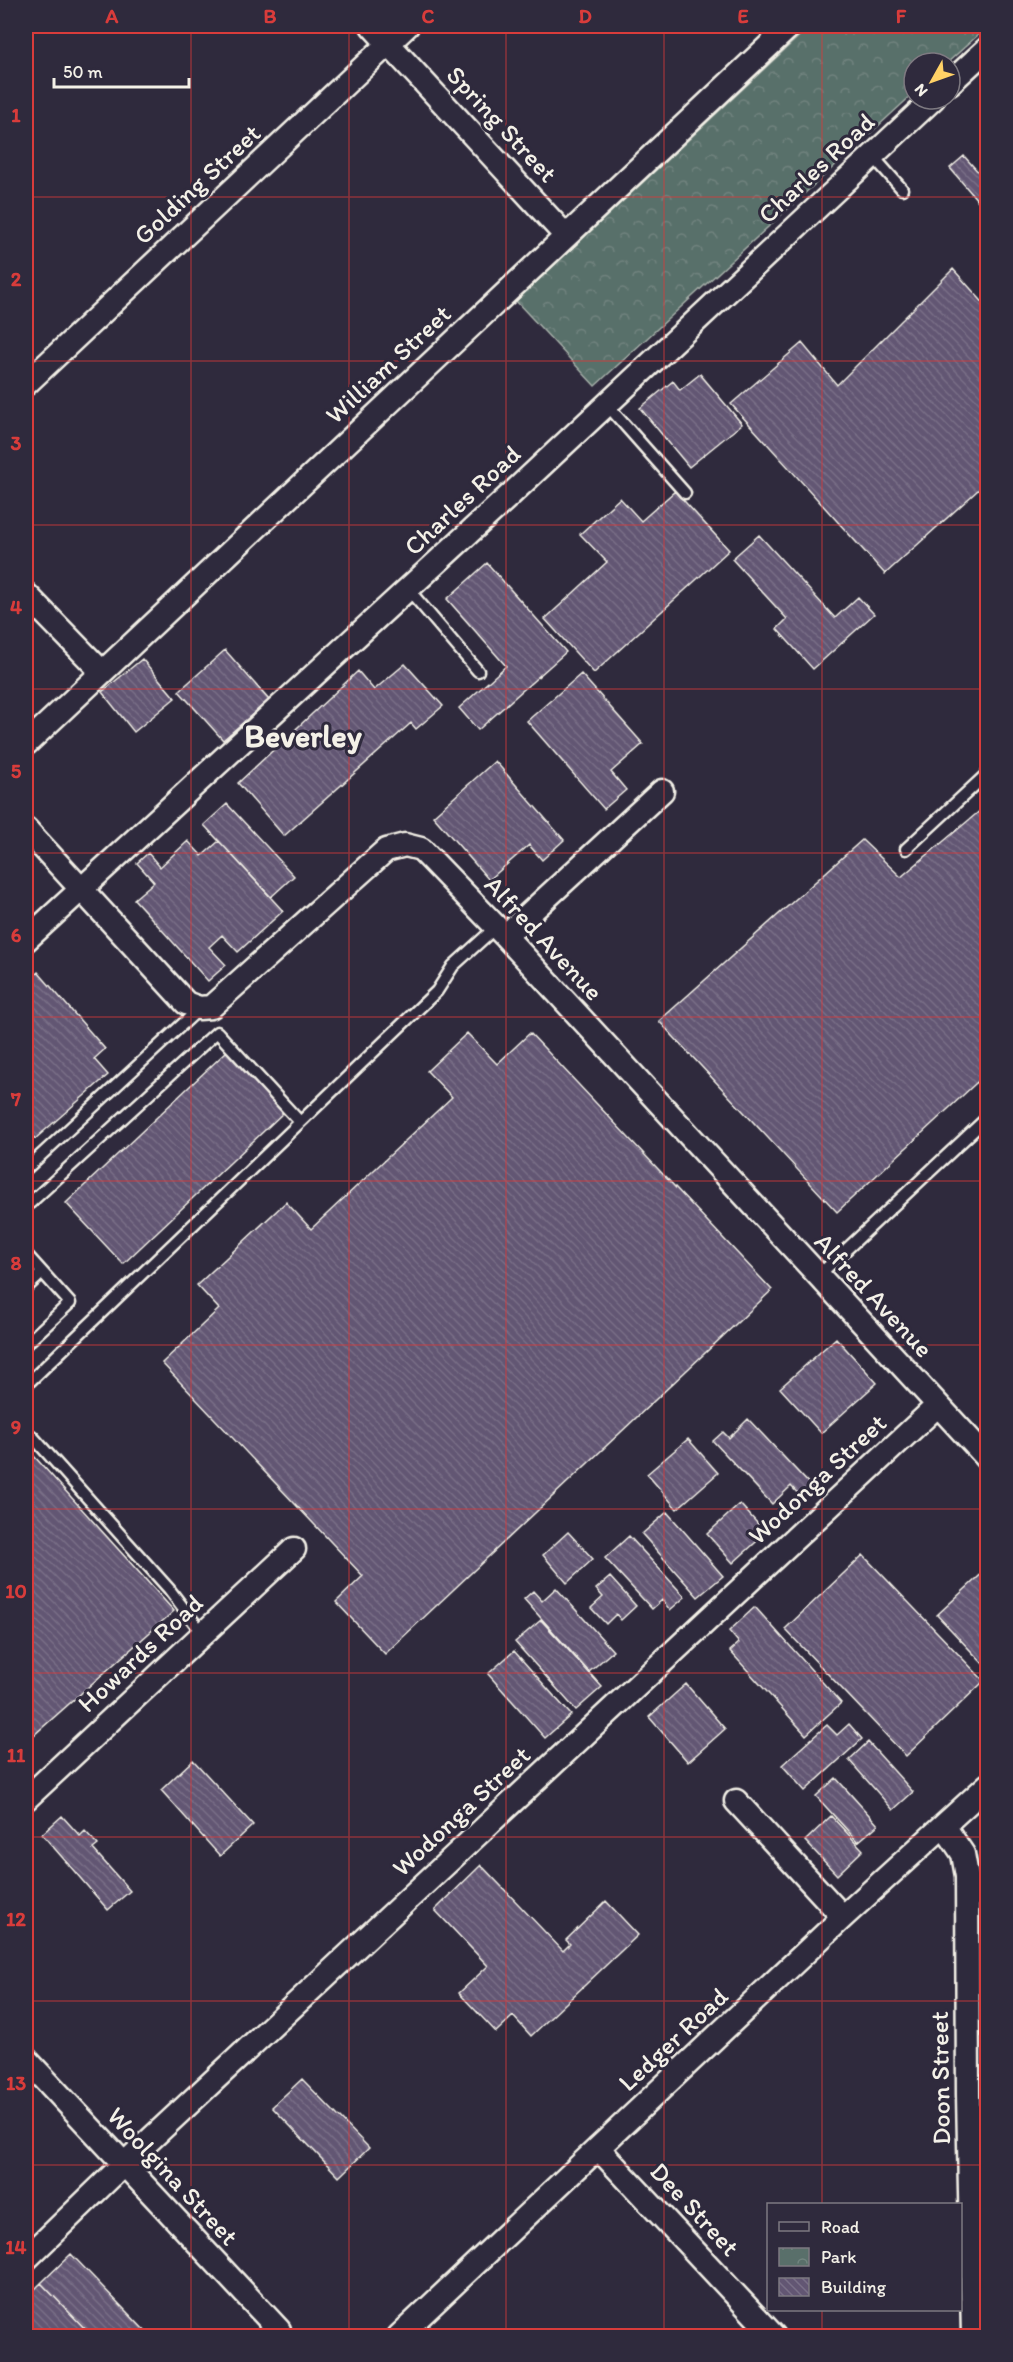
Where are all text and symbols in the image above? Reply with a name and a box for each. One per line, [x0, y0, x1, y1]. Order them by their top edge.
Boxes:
text: A [105, 4, 119, 28]
text: B [264, 4, 277, 28]
text: C [422, 4, 435, 28]
text: D [578, 4, 592, 28]
text: E [737, 4, 749, 28]
text: F [896, 4, 907, 28]
scale bar [54, 51, 189, 89]
north arrow [902, 51, 962, 111]
street label: Spring Street [440, 59, 564, 189]
text: 50 m [63, 61, 103, 83]
text: N [910, 80, 932, 101]
text: 1 [11, 103, 21, 127]
street label: Charles Road [751, 106, 881, 230]
street label: Golding Street [127, 117, 267, 251]
text: 2 [11, 267, 22, 291]
street label: William Street [318, 298, 458, 430]
text: 3 [11, 431, 22, 455]
street label: Charles Road [397, 438, 527, 562]
text: 4 [10, 595, 22, 619]
district label: Beverley [244, 717, 363, 755]
text: 5 [11, 759, 22, 783]
street label: Alfred Avenue [478, 869, 610, 1007]
text: 6 [11, 923, 22, 947]
text: 7 [10, 1087, 21, 1111]
street label: Alfred Avenue [808, 1226, 940, 1364]
text: 8 [11, 1251, 22, 1275]
street label: Wodonga Street [741, 1407, 893, 1551]
text: 9 [11, 1415, 21, 1439]
text: 10 [5, 1579, 27, 1603]
street label: Howards Road [71, 1587, 209, 1719]
street label: Wodonga Street [385, 1739, 537, 1883]
text: 11 [7, 1743, 26, 1767]
text: 12 [6, 1907, 26, 1931]
street label: Ledger Road [611, 1980, 735, 2098]
street label: Doon Street [923, 2011, 957, 2145]
text: 13 [6, 2071, 26, 2095]
street label: Woolgina Street [101, 2100, 246, 2252]
street label: Dee Street [643, 2155, 747, 2263]
legend [767, 2203, 962, 2311]
text: Road [821, 2216, 860, 2238]
text: 14 [5, 2235, 27, 2259]
text: Park [821, 2246, 856, 2268]
text: Building [821, 2276, 887, 2298]

